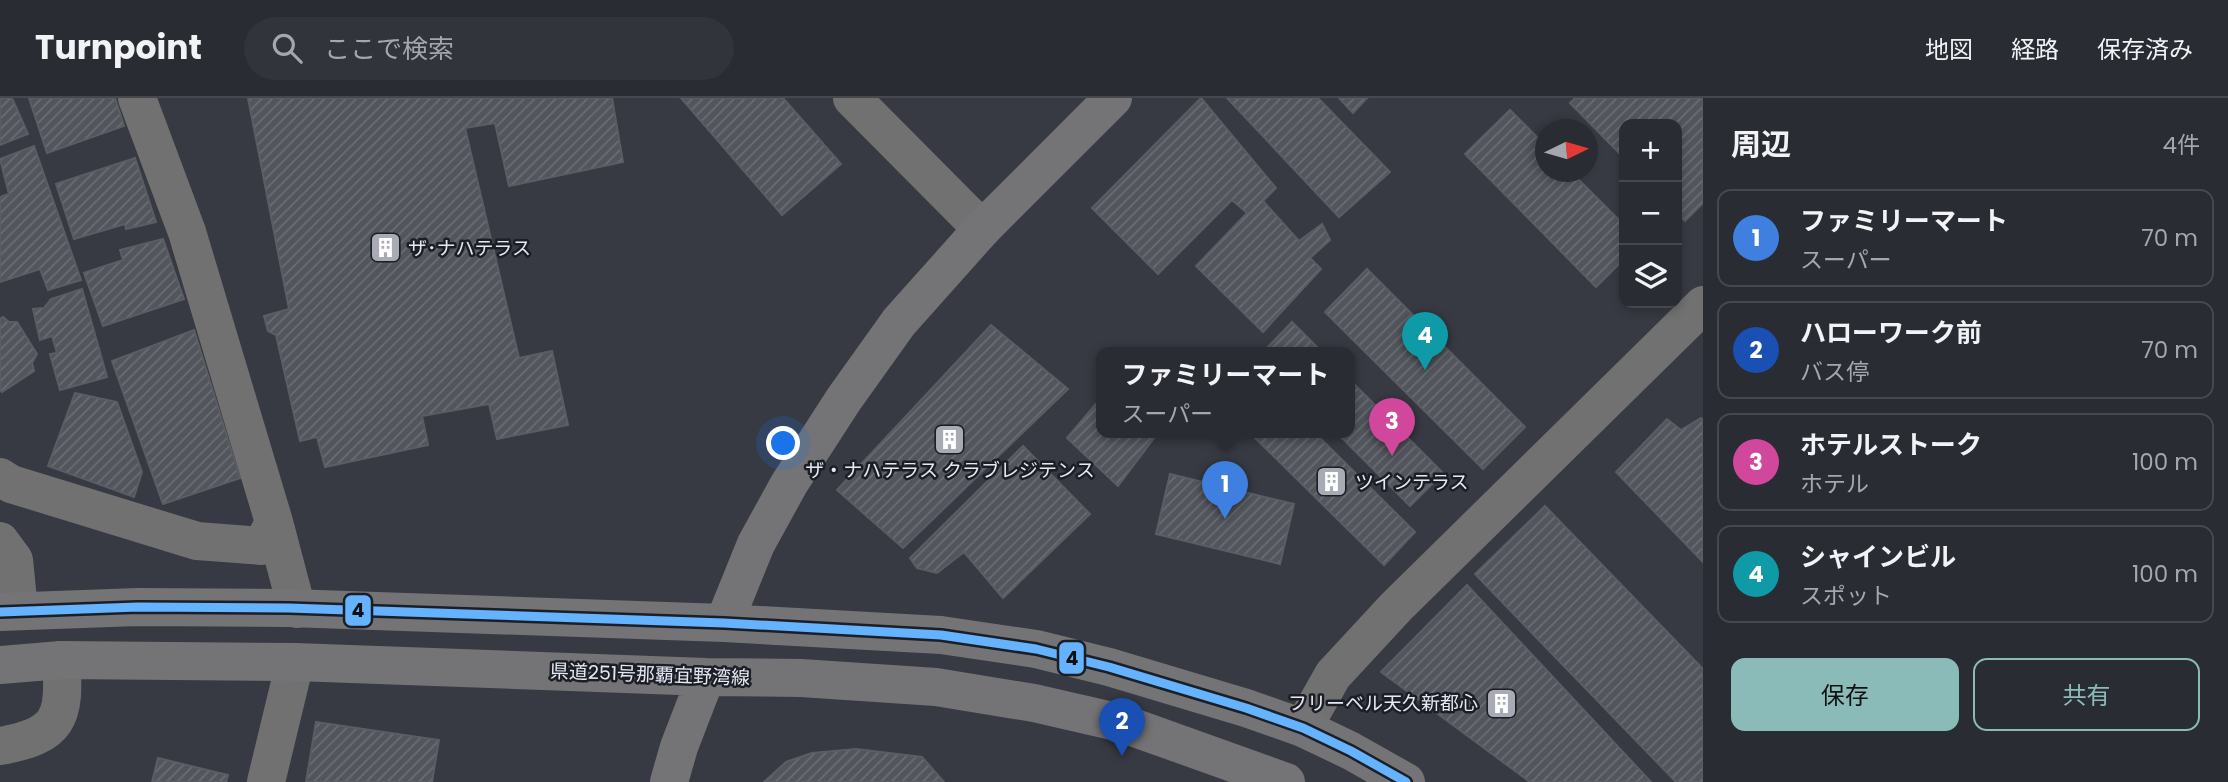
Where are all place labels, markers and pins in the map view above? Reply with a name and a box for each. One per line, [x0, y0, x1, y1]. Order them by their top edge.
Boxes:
building icon: ザ･ナハテラス [368, 231, 402, 265]
place label: ザ･ナハテラス [408, 235, 531, 262]
pin: 4 [1402, 312, 1448, 370]
pin: 3 [1369, 398, 1415, 456]
building icon: ザ・ナハテラス クラブレジテンス [933, 422, 967, 456]
place label: ザ・ナハテラス クラブレジテンス [805, 457, 1095, 484]
pin: 1 [1202, 461, 1248, 519]
building icon: ツインテラス [1315, 465, 1349, 499]
place label: ツインテラス [1355, 469, 1469, 496]
building icon: フリーベル天久新都心 [1484, 686, 1518, 720]
place label: フリーベル天久新都心 [1288, 690, 1478, 717]
pin: 2 [1099, 698, 1145, 756]

